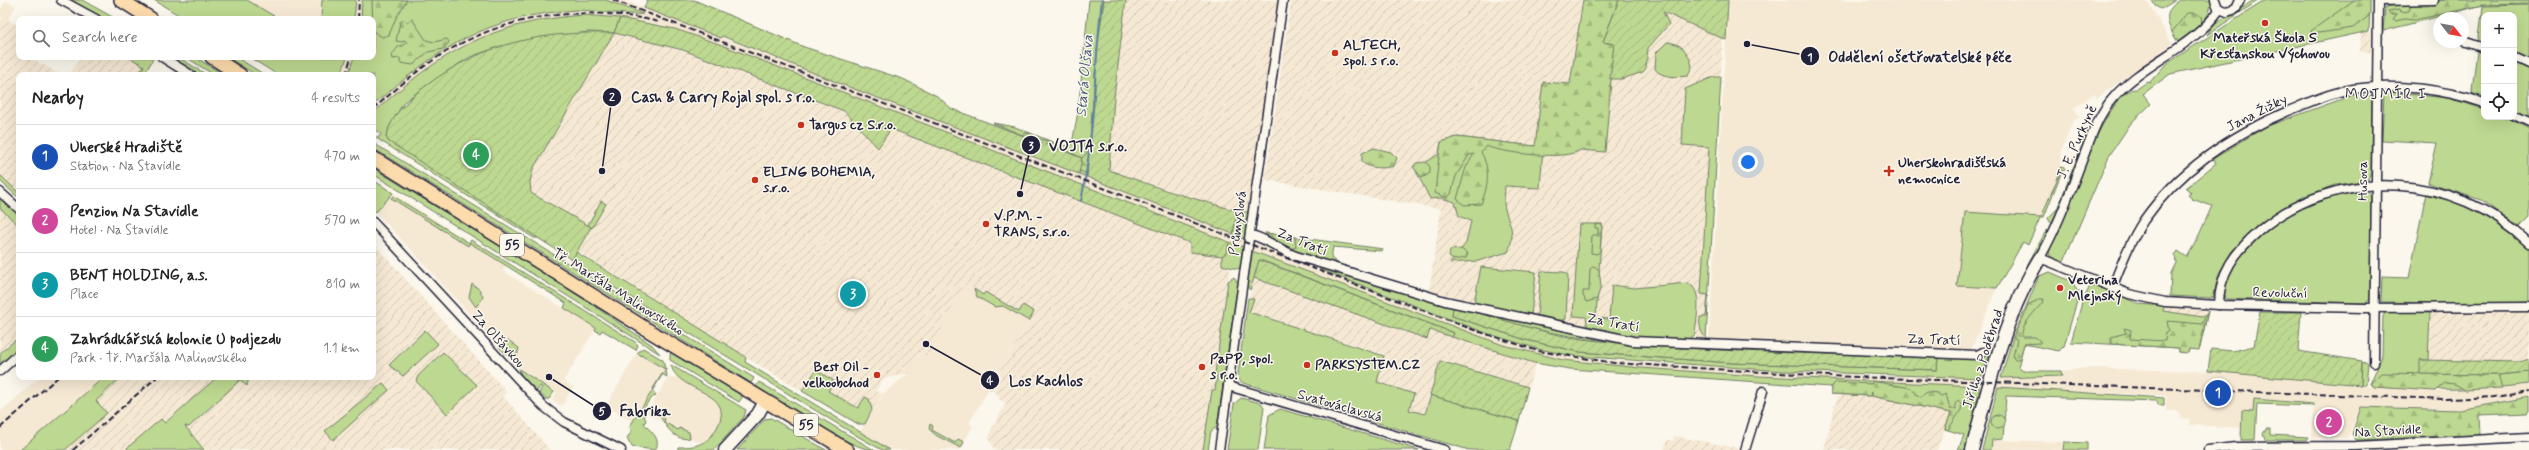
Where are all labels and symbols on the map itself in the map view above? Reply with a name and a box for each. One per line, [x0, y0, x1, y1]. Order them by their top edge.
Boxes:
north arrow [2433, 12, 2469, 48]
marker: Mateřská Škola S Křesťanskou Výchovou [2260, 18, 2270, 28]
place label: Mateřská Škola S Křesťanskou Výchovou [2200, 29, 2330, 63]
water label: Stará Olšava [1071, 34, 1099, 118]
place label: ALTECH, spol. s r.o. [1342, 36, 1400, 70]
callout: Oddělení ošetřovatelské péče [1800, 43, 2020, 70]
marker: ALTECH, spol. s r.o. [1330, 48, 1340, 58]
text: Oddělení ošetřovatelské péče [1828, 48, 2012, 68]
text: 1 [1807, 50, 1813, 66]
callout: Cash & Carry Rojal spol. s r.o. [602, 84, 823, 111]
district label: MOJMÍR I [2345, 84, 2427, 105]
text: Cash & Carry Rojal spol. s r.o. [631, 88, 815, 108]
text: 2 [609, 90, 615, 106]
street label: Jana Žižky [2224, 90, 2290, 136]
street label: J. E. Purkyně [2053, 102, 2101, 182]
place label: Targus cz S.r.o. [809, 116, 896, 136]
marker: Targus cz S.r.o. [796, 120, 806, 130]
callout: VOJTA s.r.o. [1021, 132, 1135, 159]
text: VOJTA s.r.o. [1049, 137, 1127, 157]
text: 3 [1028, 139, 1034, 155]
pin: 4 [463, 140, 489, 170]
your location [1738, 152, 1758, 172]
place label: Uherskohradišťská nemocnice [1898, 154, 2007, 188]
street label: Husova [2354, 161, 2372, 201]
place label: ELING BOHEMIA, s.r.o. [762, 163, 875, 197]
marker: Uherskohradišťská nemocnice [1883, 165, 1895, 177]
marker: ELING BOHEMIA, s.r.o. [750, 175, 760, 185]
street label: Průmyslová [1225, 189, 1251, 257]
place label: V.P.M. - TRANS, s.r.o. [994, 207, 1070, 241]
marker: V.P.M. - TRANS, s.r.o. [981, 219, 991, 229]
street label: Za Tratí [1274, 224, 1330, 260]
road number: 55 [500, 234, 524, 256]
street label: Tř. Maršála Malinovského [549, 244, 687, 340]
place label: Veterina Mlejnský [2068, 271, 2122, 306]
pin: 3 [840, 279, 866, 309]
marker: Veterina Mlejnský [2055, 283, 2065, 293]
street label: Revoluční [2253, 284, 2307, 302]
street label: Za Olšávkou [467, 306, 529, 372]
street label: Jiřího z Poděbrad [1958, 307, 2008, 411]
street label: Za Tratí [1585, 309, 1641, 337]
street label: Za Tratí [1907, 330, 1961, 350]
place label: PaPP, spol. s r.o. [1209, 350, 1273, 384]
place label: PARKSYSTEM.CZ [1315, 356, 1420, 374]
place label: Best Oil - velkoobchod [802, 358, 870, 392]
marker: PARKSYSTEM.CZ [1302, 360, 1312, 370]
marker: PaPP, spol. s r.o. [1197, 362, 1207, 372]
callout: Los Kachlos [980, 367, 1092, 394]
marker: Best Oil - velkoobchod [872, 370, 882, 380]
text: Los Kachlos [1009, 372, 1083, 392]
text: 4 [987, 373, 994, 389]
pin: 1 [2205, 378, 2231, 408]
street label: Svatováclavská [1295, 385, 1385, 427]
callout: Fabrika [592, 397, 679, 424]
text: Fabrika [619, 402, 671, 422]
text: 5 [598, 404, 606, 420]
pin: 2 [2316, 407, 2342, 437]
road number: 55 [794, 414, 818, 436]
street label: Na Stavidle [2354, 420, 2422, 442]

